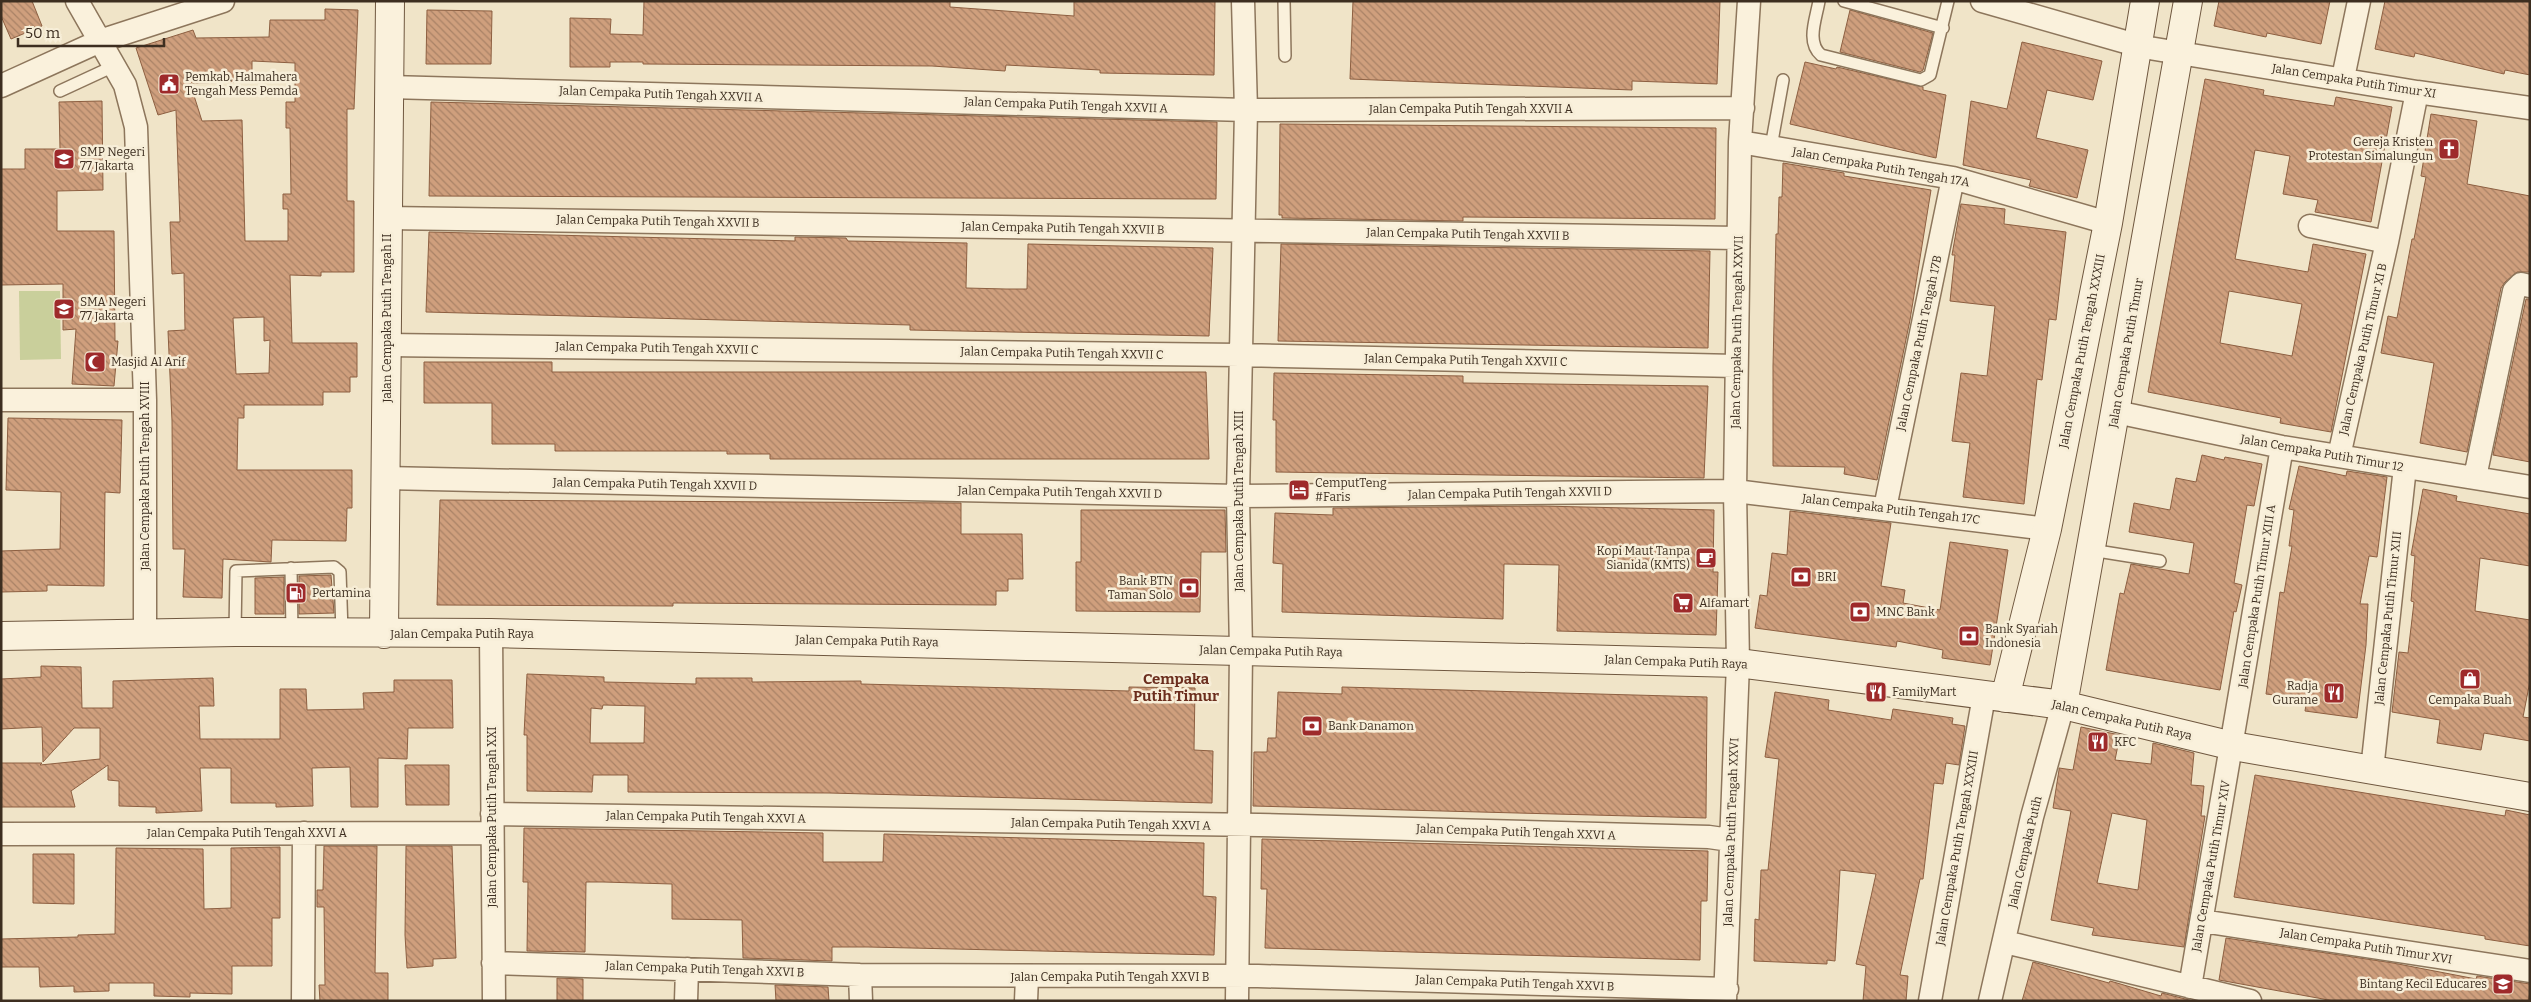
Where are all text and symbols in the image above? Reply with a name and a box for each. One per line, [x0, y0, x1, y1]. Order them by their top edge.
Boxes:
scale bar [18, 15, 164, 47]
text: 50 m [25, 24, 61, 42]
street label: Jalan Cempaka Putih Timur XI [2270, 61, 2437, 101]
place label: Pemkab. Halmahera Tengah Mess Pemda [185, 70, 298, 98]
public building icon: Pemkab. Halmahera Tengah Mess Pemda [157, 72, 181, 96]
street label: Jalan Cempaka Putih Tengah XXVII A [558, 83, 764, 105]
street label: Jalan Cempaka Putih Tengah XXVII A [963, 94, 1169, 116]
street label: Jalan Cempaka Putih Tengah XXVII A [1368, 102, 1574, 116]
place label: Gereja Kristen Protestan Simalungun [2308, 135, 2433, 163]
church icon: Gereja Kristen Protestan Simalungun [2437, 137, 2461, 161]
street label: Jalan Cempaka Putih Tengah 17A [1790, 144, 1971, 190]
place label: SMP Negeri 77 Jakarta [80, 145, 145, 173]
school or university icon: SMP Negeri 77 Jakarta [52, 147, 76, 171]
street label: Jalan Cempaka Putih Tengah XXVII B [555, 212, 760, 230]
street label: Jalan Cempaka Putih Tengah XXVII B [960, 219, 1165, 237]
street label: Jalan Cempaka Putih Tengah XXVII B [1365, 225, 1570, 243]
street label: Jalan Cempaka Putih Tengah II [380, 234, 394, 403]
street label: Jalan Cempaka Putih Tengah XXVII [1728, 235, 1746, 430]
street label: Jalan Cempaka Putih Tengah XXXIII [2056, 253, 2108, 450]
street label: Jalan Cempaka Putih Tengah 17B [1893, 254, 1944, 433]
street label: Jalan Cempaka Putih Timur XI B [2336, 262, 2390, 437]
street label: Jalan Cempaka Putih Timur [2106, 277, 2146, 430]
place label: SMA Negeri 77 Jakarta [80, 295, 146, 323]
school or university icon: SMA Negeri 77 Jakarta [52, 297, 76, 321]
street label: Jalan Cempaka Putih Tengah XXVII C [554, 339, 759, 357]
street label: Jalan Cempaka Putih Tengah XXVII C [959, 344, 1164, 362]
mosque icon: Masjid Al Arif [83, 350, 107, 374]
street label: Jalan Cempaka Putih Tengah XXVII C [1363, 351, 1568, 369]
place label: Masjid Al Arif [111, 355, 186, 369]
street label: Jalan Cempaka Putih Tengah XVIII [138, 381, 152, 572]
street label: Jalan Cempaka Putih Tengah XIII [1232, 410, 1246, 593]
street label: Jalan Cempaka Putih Timur 12 [2238, 432, 2405, 474]
street label: Jalan Cempaka Putih Tengah XXVII D [552, 475, 757, 493]
place label: CemputTeng #Faris [1315, 476, 1387, 504]
hotel icon: CemputTeng #Faris [1287, 478, 1311, 502]
street label: Jalan Cempaka Putih Tengah XXVII D [957, 483, 1162, 501]
street label: Jalan Cempaka Putih Tengah XXVII D [1407, 484, 1612, 502]
street label: Jalan Cempaka Putih Tengah 17C [1800, 491, 1981, 527]
street label: Jalan Cempaka Putih Timur XIII A [2235, 503, 2278, 690]
street label: Jalan Cempaka Putih Timur XIII [2372, 531, 2404, 706]
place label: Kopi Maut Tanpa Sianida (KMTS) [1597, 544, 1690, 572]
cafe icon: Kopi Maut Tanpa Sianida (KMTS) [1694, 546, 1718, 570]
bank icon: BRI [1789, 565, 1813, 589]
place label: BRI [1817, 570, 1837, 584]
place label: Bank BTN Taman Solo [1108, 574, 1173, 602]
bank icon: Bank BTN Taman Solo [1177, 576, 1201, 600]
fuel station icon: Pertamina [284, 581, 308, 605]
place label: Pertamina [312, 586, 371, 600]
supermarket icon: Alfamart [1671, 591, 1695, 615]
place label: Alfamart [1699, 596, 1750, 610]
bank icon: MNC Bank [1848, 600, 1872, 624]
place label: MNC Bank [1876, 605, 1935, 619]
place label: Bank Syariah Indonesia [1985, 622, 2058, 650]
bank icon: Bank Syariah Indonesia [1957, 624, 1981, 648]
street label: Jalan Cempaka Putih Raya [389, 627, 534, 641]
street label: Jalan Cempaka Putih Raya [794, 633, 939, 649]
street label: Jalan Cempaka Putih Raya [1198, 643, 1343, 659]
street label: Jalan Cempaka Putih Raya [1603, 652, 1748, 672]
shop icon: Cempaka Buah [2458, 667, 2482, 691]
district label: Cempaka Putih Timur [1133, 670, 1219, 705]
place label: Radja Gurame [2272, 679, 2318, 707]
restaurant icon: FamilyMart [1864, 680, 1888, 704]
restaurant icon: Radja Gurame [2322, 681, 2346, 705]
place label: FamilyMart [1892, 685, 1957, 699]
place label: Cempaka Buah [2428, 693, 2512, 707]
street label: Jalan Cempaka Putih Raya [2050, 697, 2194, 743]
bank icon: Bank Danamon [1300, 714, 1324, 738]
place label: Bank Danamon [1328, 719, 1414, 733]
street label: Jalan Cempaka Putih Tengah XXI [485, 727, 499, 908]
restaurant icon: KFC [2086, 730, 2110, 754]
place label: KFC [2114, 735, 2137, 749]
street label: Jalan Cempaka Putih Tengah XXVI [1721, 737, 1741, 928]
street label: Jalan Cempaka Putih Tengah XXXIII [1933, 750, 1981, 947]
street label: Jalan Cempaka Putih Timur XIV [2189, 778, 2233, 954]
street label: Jalan Cempaka Putih [2005, 794, 2045, 910]
street label: Jalan Cempaka Putih Tengah XXVI A [605, 808, 807, 826]
street label: Jalan Cempaka Putih Tengah XXVI A [1010, 815, 1212, 833]
street label: Jalan Cempaka Putih Tengah XXVI A [1415, 821, 1617, 843]
street label: Jalan Cempaka Putih Tengah XXVI A [146, 826, 347, 840]
street label: Jalan Cempaka Putih Timur XVI [2278, 925, 2453, 967]
street label: Jalan Cempaka Putih Tengah XXVI B [604, 958, 805, 979]
street label: Jalan Cempaka Putih Tengah XXVI B [1009, 970, 1210, 984]
street label: Jalan Cempaka Putih Tengah XXVI B [1414, 972, 1615, 993]
school or university icon: Bintang Kecil Educares [2491, 972, 2515, 996]
place label: Bintang Kecil Educares [2359, 977, 2487, 991]

